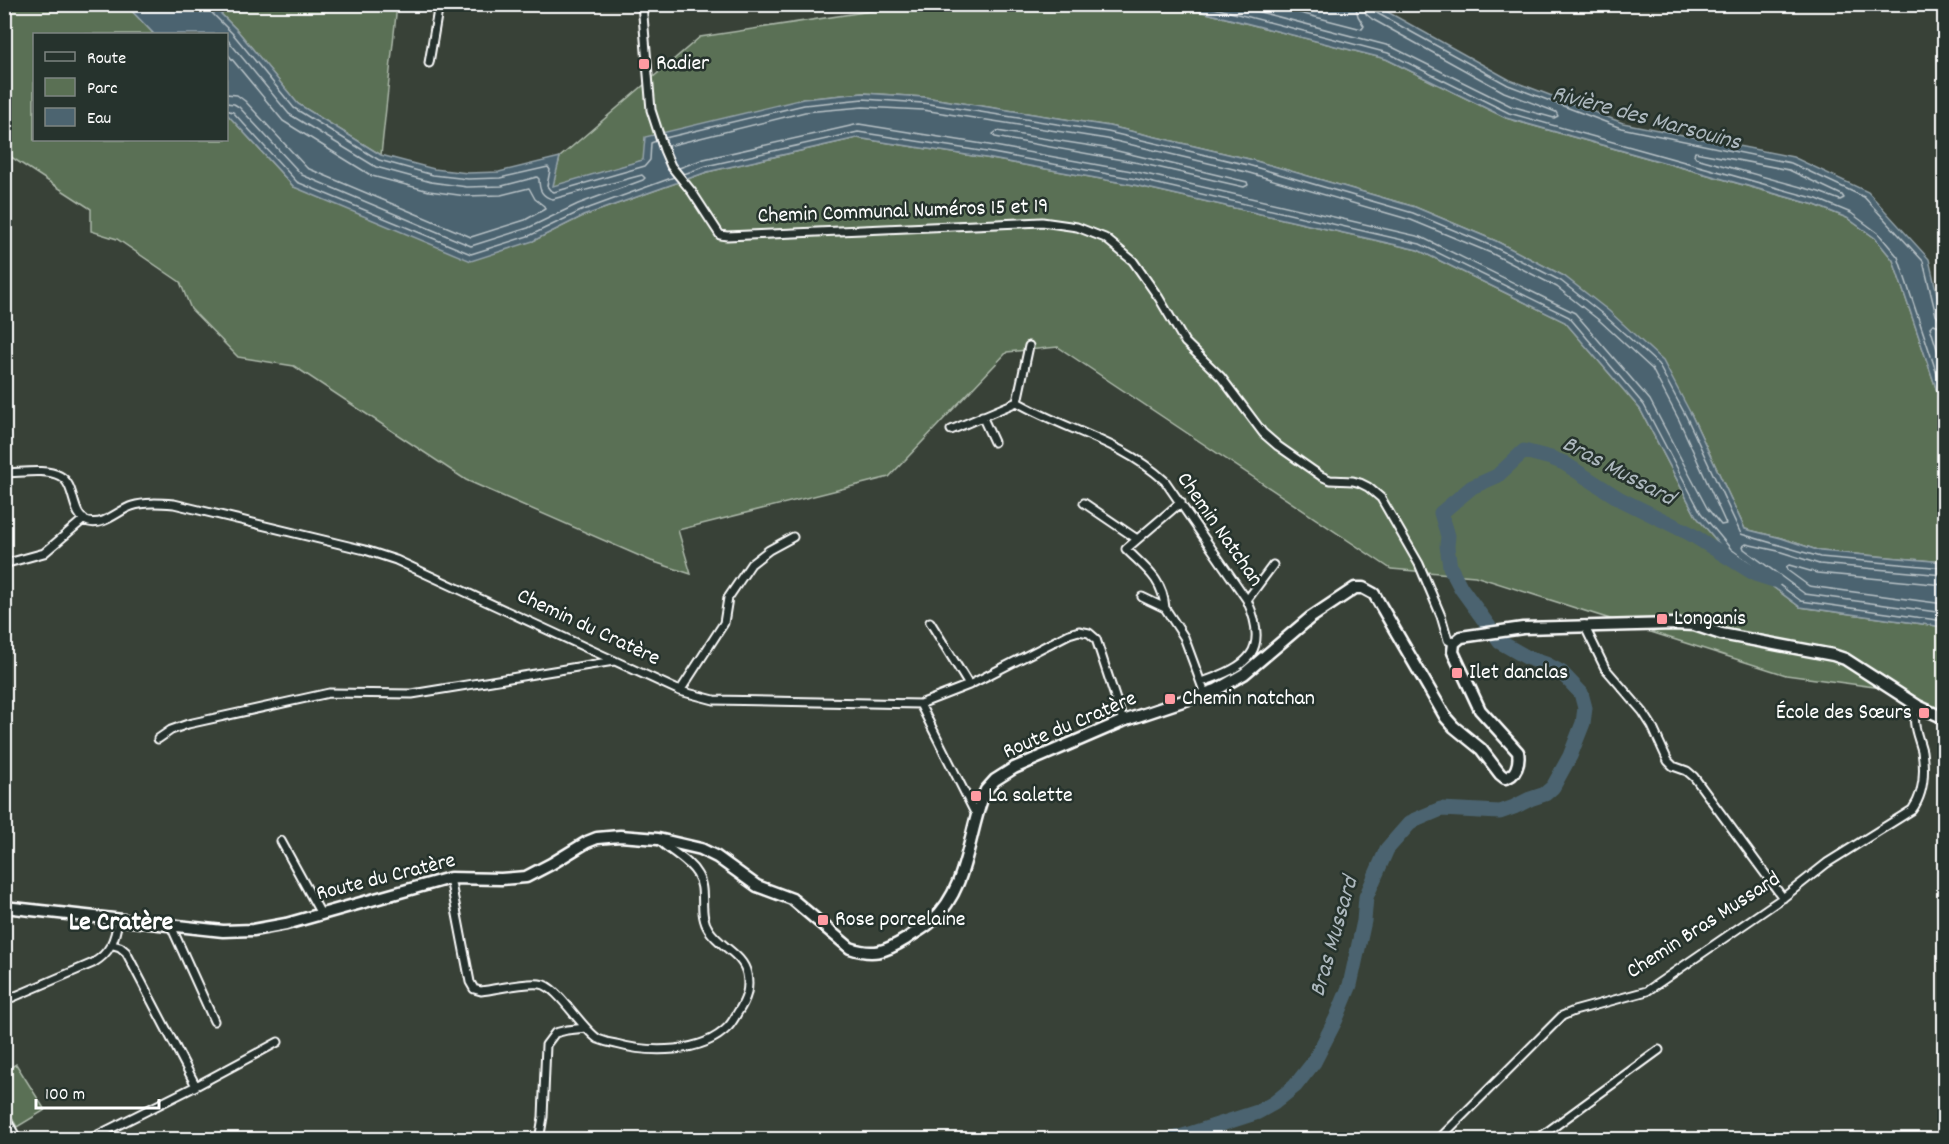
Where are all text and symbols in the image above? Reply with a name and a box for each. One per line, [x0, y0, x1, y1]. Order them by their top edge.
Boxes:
legend [33, 33, 228, 141]
text: Route [87, 47, 126, 72]
place label: Radier [656, 49, 710, 80]
marker: Radier [637, 57, 651, 71]
text: Parc [87, 77, 118, 102]
water label: Rivière des Marsouins [1548, 77, 1745, 161]
text: Eau [87, 107, 111, 132]
street label: Chemin Communal Numéros 15 et 19 [757, 191, 1049, 233]
water label: Bras Mussard [1556, 428, 1683, 517]
street label: Chemin Natchan [1168, 466, 1270, 594]
street label: Chemin du Cratère [511, 581, 665, 675]
place label: Longanis [1674, 604, 1746, 635]
marker: Longanis [1655, 612, 1669, 626]
place label: Ilet danclas [1469, 658, 1568, 689]
marker: Ilet danclas [1450, 666, 1464, 680]
street label: Route du Cratère [998, 684, 1142, 768]
place label: Chemin natchan [1182, 684, 1315, 715]
marker: Chemin natchan [1163, 692, 1177, 706]
place label: École des Sœurs [1776, 698, 1912, 729]
marker: École des Sœurs [1917, 706, 1931, 720]
place label: La salette [988, 781, 1073, 812]
marker: La salette [969, 789, 983, 803]
street label: Route du Cratère [313, 846, 459, 910]
street label: Chemin Bras Mussard [1621, 865, 1787, 987]
water label: Bras Mussard [1302, 870, 1369, 1001]
district label: Le Cratère [69, 905, 173, 942]
place label: Rose porcelaine [835, 905, 966, 936]
marker: Rose porcelaine [816, 913, 830, 927]
scale bar [36, 1072, 159, 1110]
text: 100 m [45, 1083, 85, 1108]

